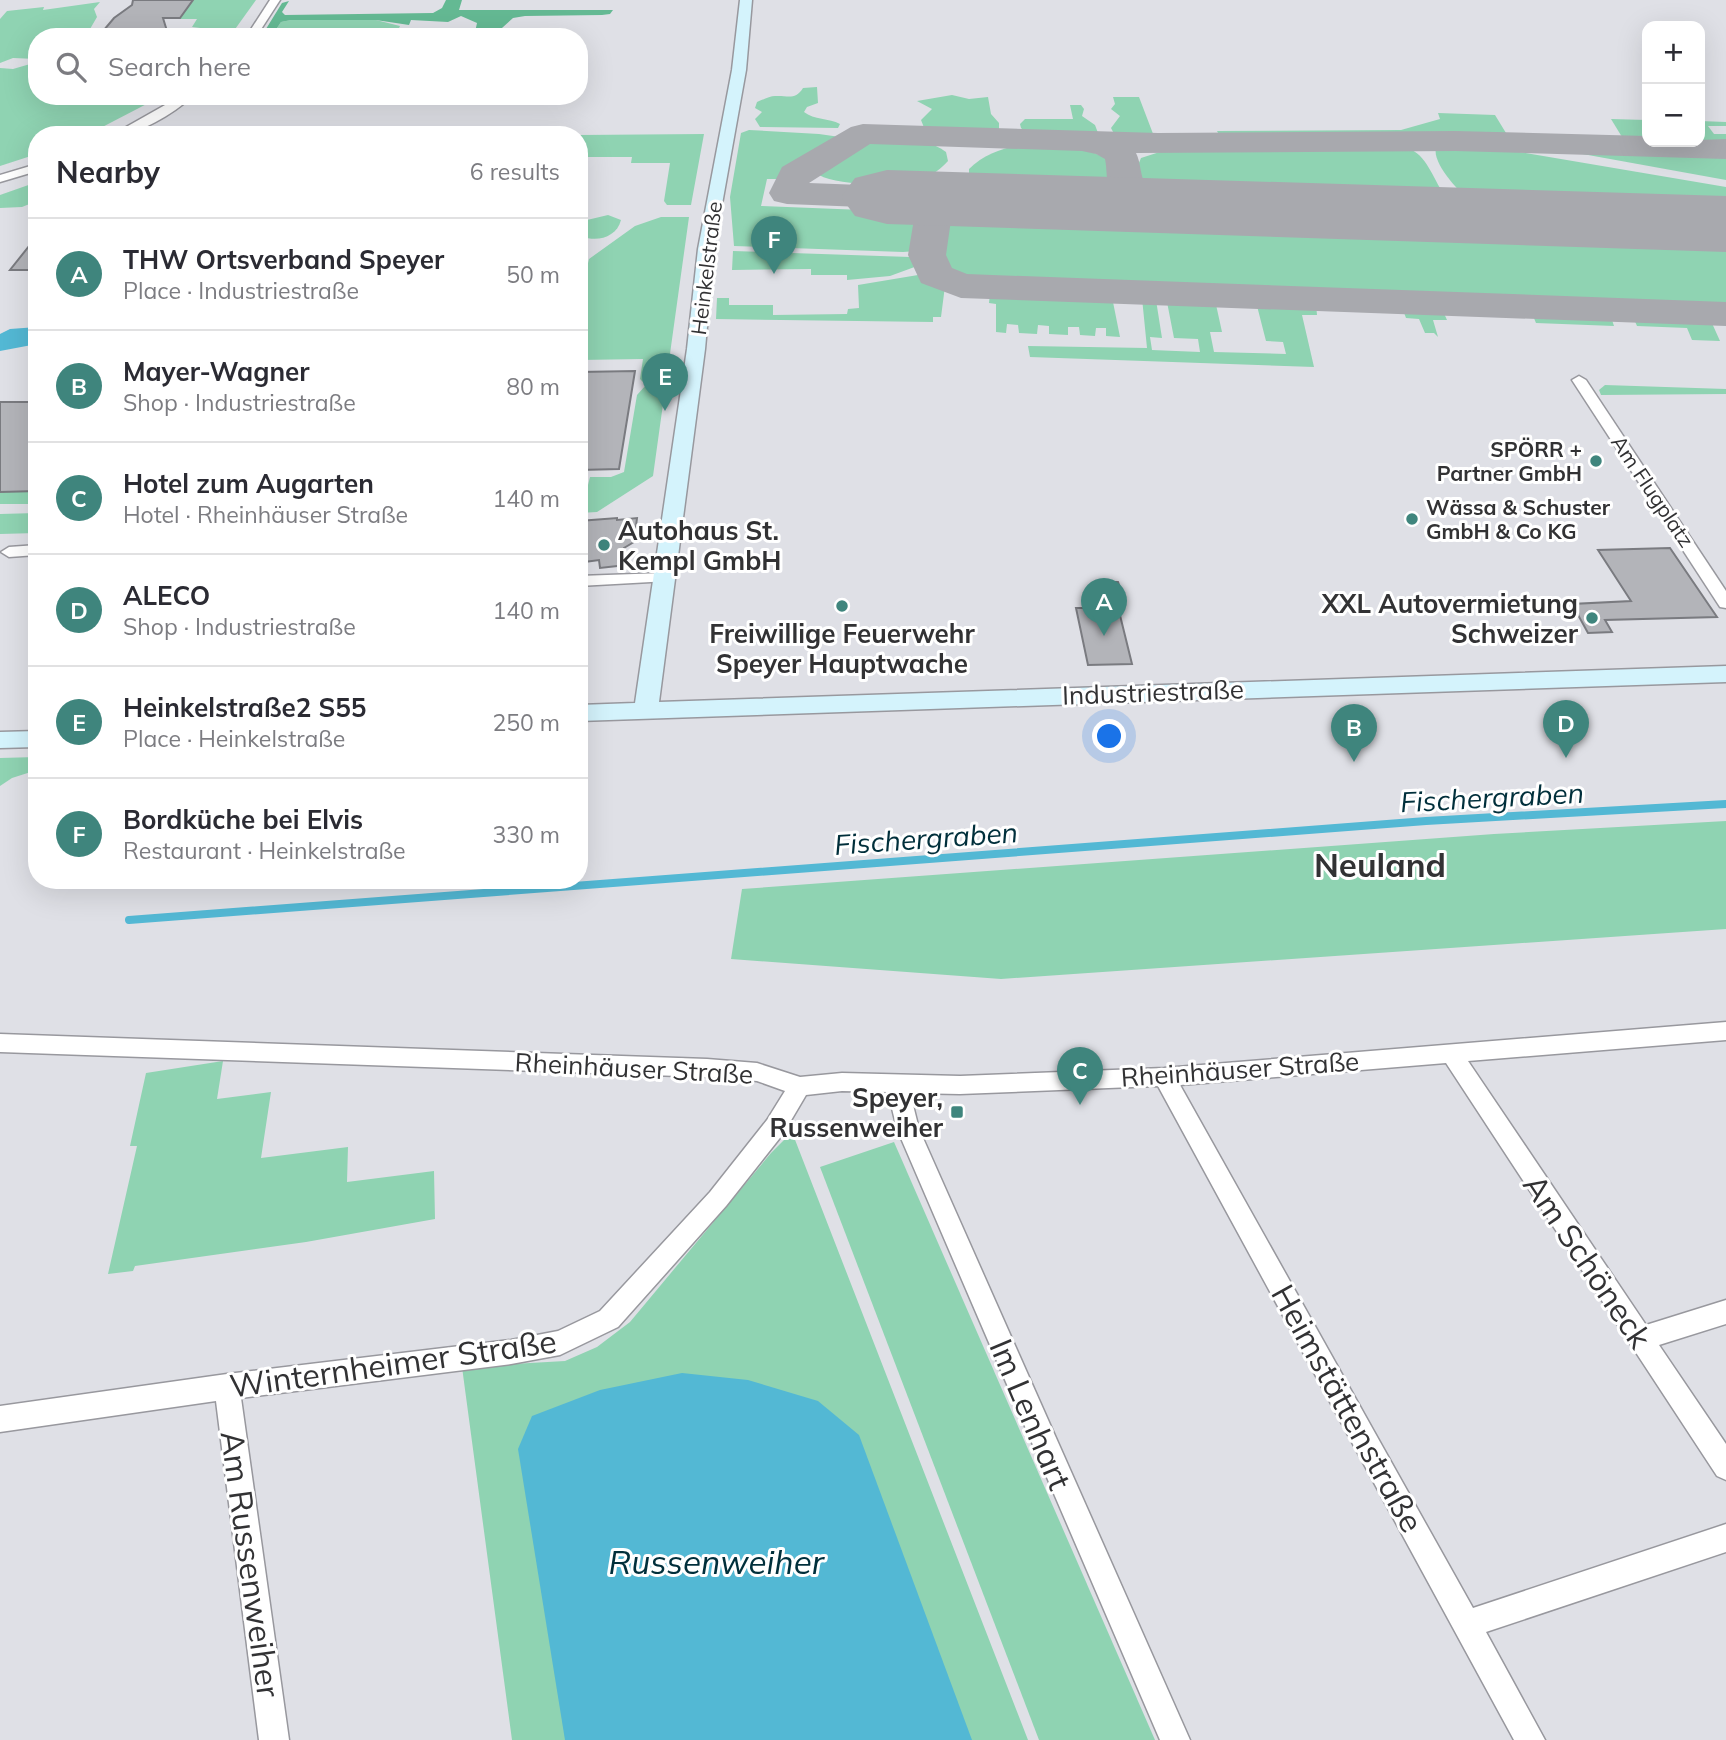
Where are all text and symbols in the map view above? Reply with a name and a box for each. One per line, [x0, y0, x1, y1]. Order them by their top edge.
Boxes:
map controls [1642, 21, 1705, 147]
button: + [1642, 21, 1705, 84]
search box [28, 28, 588, 105]
icon: search [52, 48, 90, 86]
text: Search here [108, 50, 251, 83]
button: − [1642, 84, 1705, 147]
text: Nearby [56, 153, 160, 191]
text: 6 results [470, 157, 560, 186]
street label: Heinkelstraße [685, 200, 727, 336]
pin: F [751, 216, 797, 274]
text: THW Ortsverband Speyer [123, 243, 444, 276]
text: A [70, 260, 88, 289]
text: 50 m [506, 260, 560, 289]
text: Place · Industriestraße [123, 276, 359, 305]
pin: E [642, 353, 688, 411]
text: Mayer-Wagner [123, 355, 310, 388]
text: B [71, 372, 87, 401]
text: 80 m [506, 372, 560, 401]
text: Shop · Industriestraße [123, 388, 356, 417]
street label: Am Flugplatz [1606, 430, 1700, 552]
place label: SPÖRR + Partner GmbH [1437, 436, 1582, 486]
marker: SPÖRR + Partner GmbH [1588, 453, 1604, 469]
text: Hotel zum Augarten [123, 467, 374, 500]
text: C [71, 484, 87, 513]
text: 140 m [492, 484, 560, 513]
place label: Wässa & Schuster GmbH & Co KG [1426, 494, 1611, 544]
text: Hotel · Rheinhäuser Straße [123, 500, 408, 529]
marker: Wässa & Schuster GmbH & Co KG [1404, 511, 1420, 527]
place label: Autohaus St. Kempl GmbH [618, 514, 782, 577]
marker: Autohaus St. Kempl GmbH [596, 537, 612, 553]
pin: A [1081, 578, 1127, 636]
text: ALECO [123, 579, 210, 612]
place label: XXL Autovermietung Schweizer [1321, 587, 1579, 650]
text: D [70, 596, 88, 625]
text: 140 m [492, 596, 560, 625]
marker: Freiwillige Feuerwehr Speyer Hauptwache [834, 598, 850, 614]
marker: XXL Autovermietung Schweizer [1584, 610, 1600, 626]
text: Shop · Industriestraße [123, 612, 356, 641]
place label: Freiwillige Feuerwehr Speyer Hauptwache [709, 617, 976, 680]
street label: Industriestraße [1062, 672, 1244, 712]
text: Heinkelstraße2 S55 [123, 691, 366, 724]
pin: D [1543, 700, 1589, 758]
pin: B [1331, 704, 1377, 762]
text: E [72, 708, 86, 737]
text: 250 m [492, 708, 560, 737]
your location [1092, 719, 1126, 753]
text: Place · Heinkelstraße [123, 724, 345, 753]
water label: Fischergraben [1399, 775, 1585, 819]
text: Bordküche bei Elvis [123, 803, 363, 836]
water label: Fischergraben [833, 814, 1019, 862]
text: F [72, 820, 86, 849]
text: 330 m [492, 820, 560, 849]
text: Restaurant · Heinkelstraße [123, 836, 406, 865]
district label: Neuland [1314, 844, 1446, 885]
street label: Rheinhäuser Straße [1120, 1044, 1360, 1094]
street label: Rheinhäuser Straße [514, 1045, 754, 1091]
pin: C [1057, 1047, 1103, 1105]
place label: Speyer, Russenweiher [770, 1081, 944, 1144]
marker: Speyer, Russenweiher [949, 1104, 965, 1120]
street label: Am Schöneck [1515, 1166, 1661, 1356]
street label: Heimstättenstraße [1263, 1277, 1433, 1539]
street label: Winternheimer Straße [227, 1320, 559, 1406]
street label: Im Lenhart [981, 1333, 1081, 1495]
street label: Am Russenweiher [212, 1428, 290, 1700]
water label: Russenweiher [608, 1541, 826, 1582]

